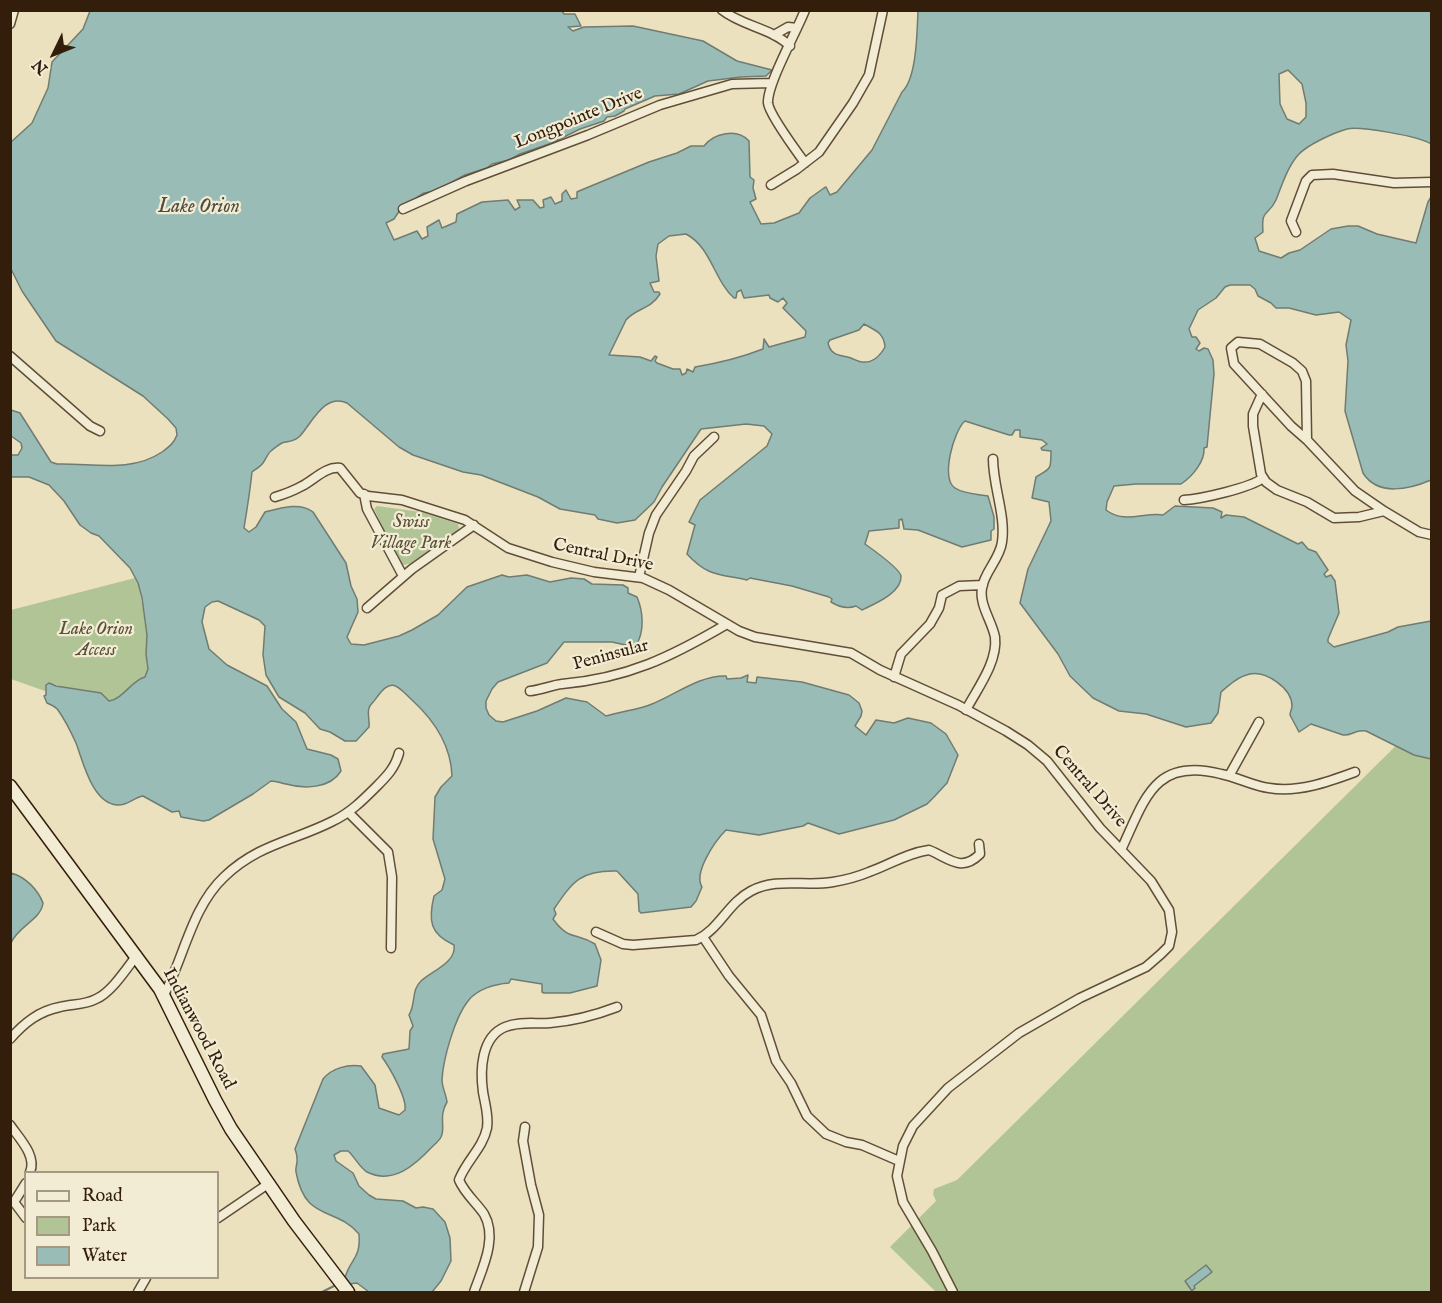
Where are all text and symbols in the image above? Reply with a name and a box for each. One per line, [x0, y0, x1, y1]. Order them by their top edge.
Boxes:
north arrow [24, 24, 84, 84]
text: N [29, 54, 53, 78]
street label: Longpointe Drive [512, 84, 646, 154]
water label: Lake Orion [158, 196, 240, 220]
park label: Swiss Village Park [371, 512, 451, 554]
street label: Central Drive [551, 535, 655, 577]
park label: Lake Orion Access [59, 619, 133, 662]
street label: Peninsular [571, 636, 651, 676]
street label: Central Drive [1047, 741, 1131, 833]
street label: Indianwood Road [157, 965, 239, 1093]
legend [24, 1171, 219, 1279]
text: Road [82, 1185, 123, 1208]
text: Park [82, 1215, 116, 1238]
text: Water [82, 1245, 127, 1268]

